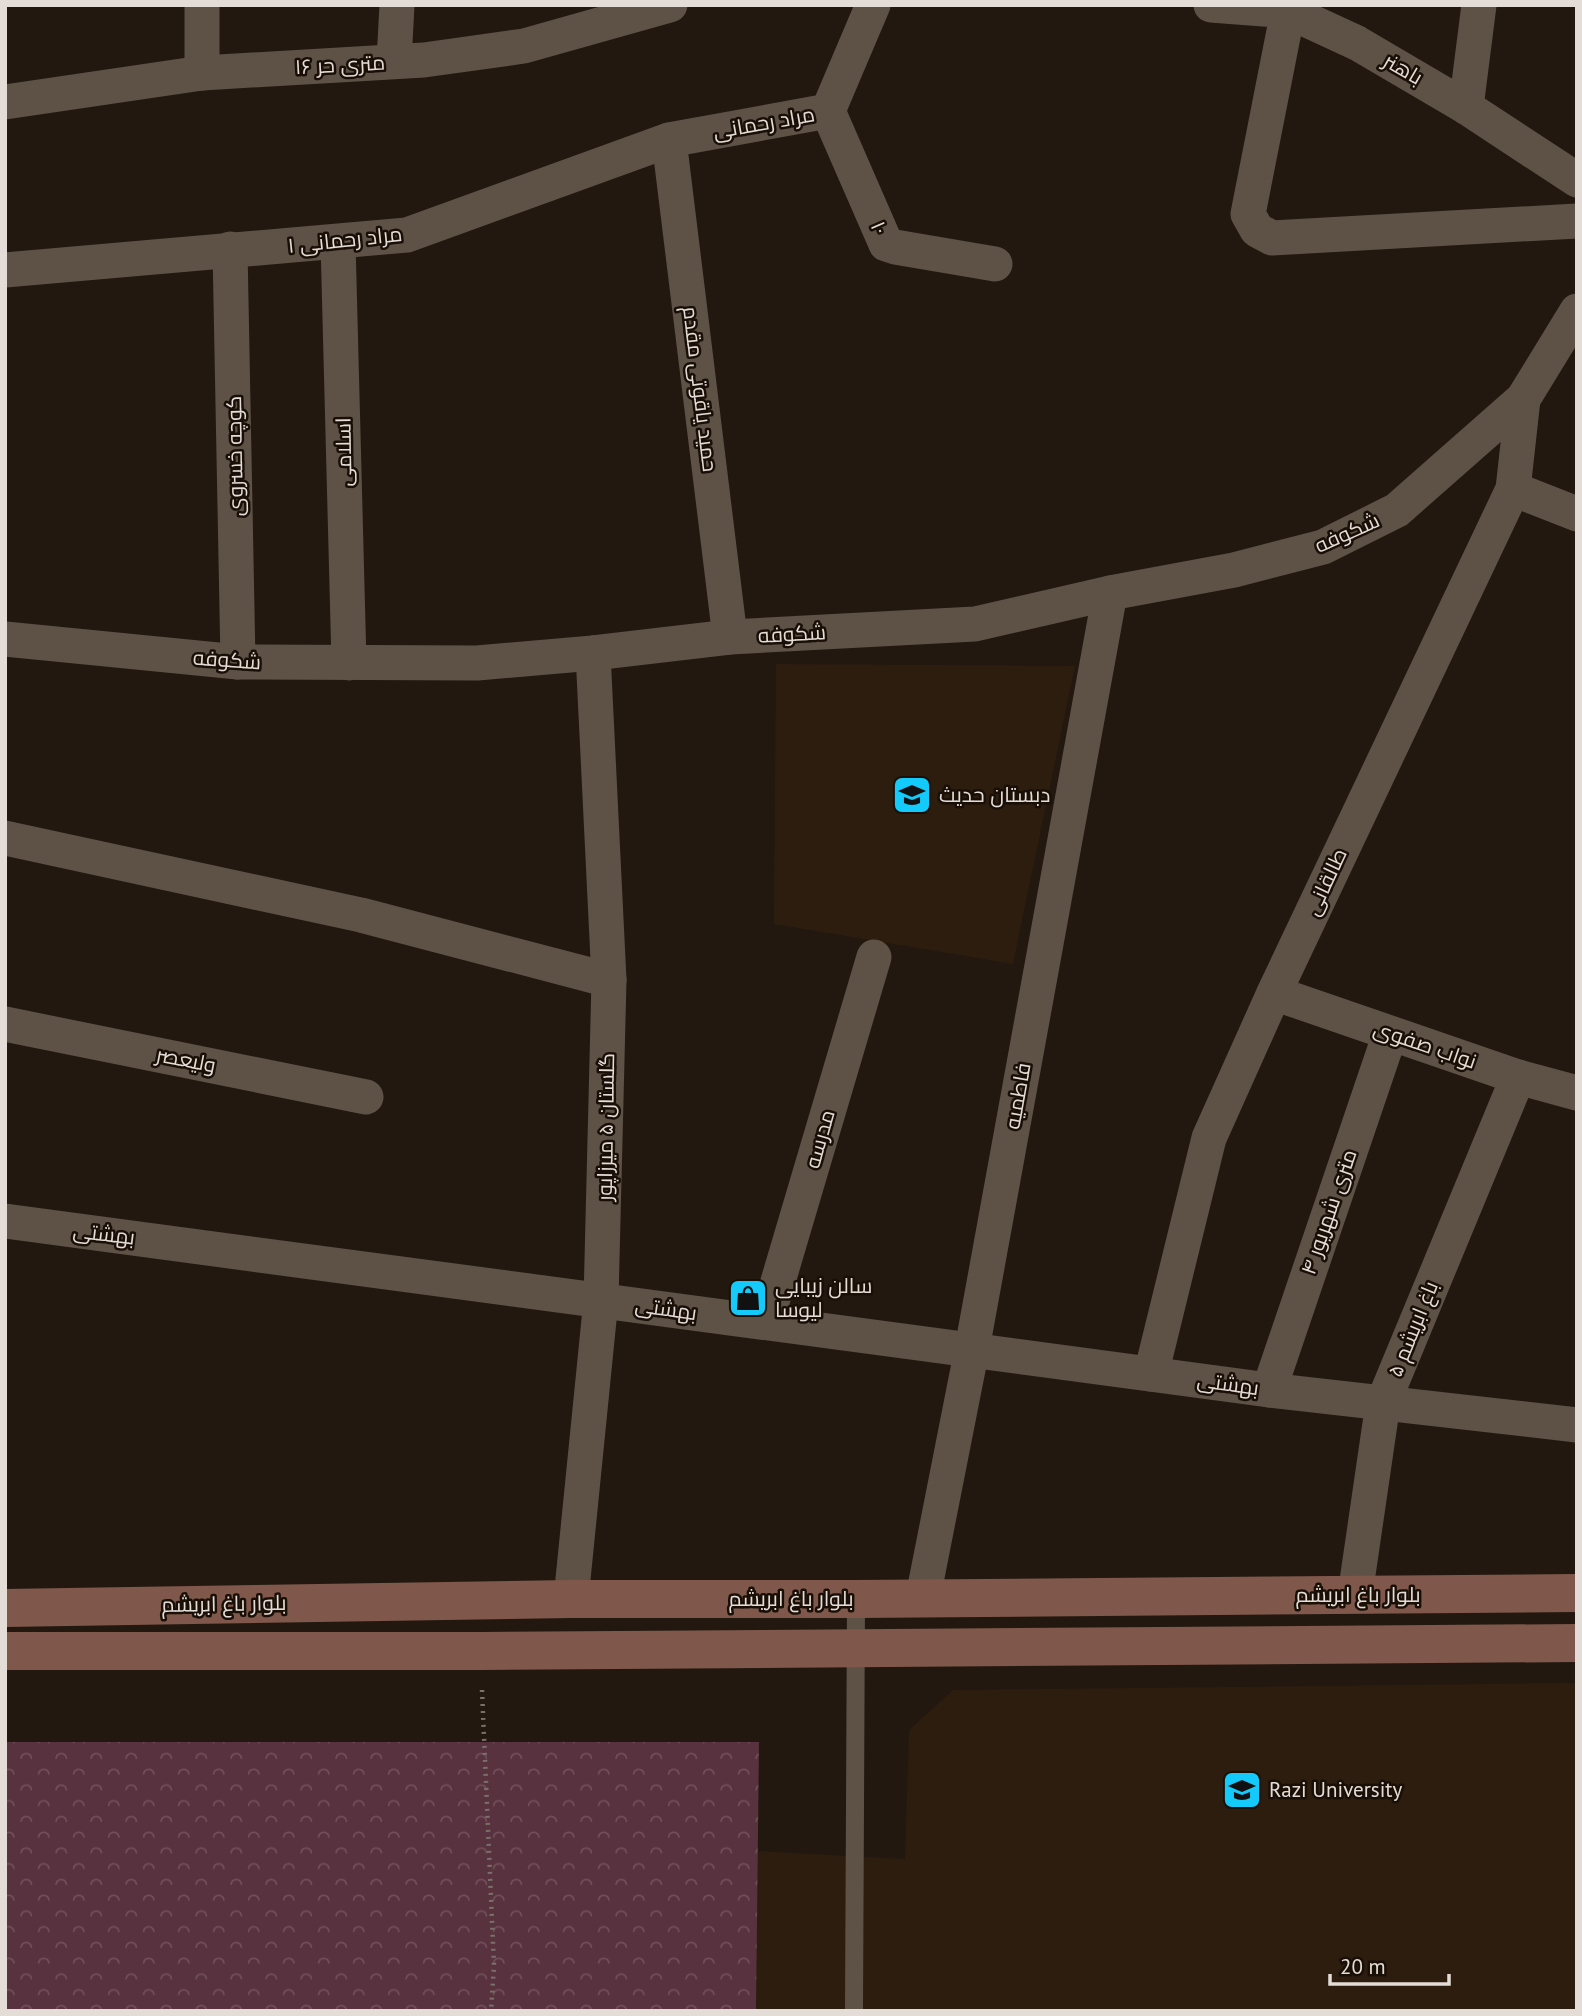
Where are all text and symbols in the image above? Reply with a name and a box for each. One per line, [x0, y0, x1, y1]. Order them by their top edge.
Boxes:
street label: باهنر [1378, 46, 1428, 91]
street label: ۱۶ متری حر [294, 49, 386, 80]
street label: مراد رحمانی [711, 100, 817, 145]
street label: ۱۰ [865, 217, 894, 238]
street label: مراد رحمانی ۱ [286, 220, 404, 259]
street label: حمید یاقوتی مقدم [676, 305, 724, 473]
street label: کوچه خسروی [220, 395, 250, 517]
street label: اسلامی [329, 417, 358, 487]
street label: شکوفه [1310, 506, 1383, 559]
street label: شکوفه [757, 618, 827, 649]
street label: شکوفه [192, 644, 262, 675]
school or university icon: دبستان حدیث [891, 774, 933, 816]
place label: دبستان حدیث [939, 781, 1050, 808]
street label: طالقانی [1298, 844, 1353, 920]
street label: نواب صفوی [1370, 1014, 1480, 1075]
street label: ولیعصر [153, 1040, 218, 1079]
street label: گلستان ۵ میرزاپور [591, 1053, 621, 1202]
street label: فاطمیه [998, 1061, 1037, 1131]
street label: مدرسه [798, 1106, 841, 1171]
street label: ۴ متری شهریور [1294, 1146, 1363, 1278]
street label: بهشتی [72, 1216, 137, 1251]
place label: سالن زیبایی لیوسا [775, 1272, 872, 1323]
shop icon: سالن زیبایی لیوسا [727, 1277, 769, 1319]
street label: باغ ابریشم ۵ [1381, 1277, 1445, 1381]
street label: بهشتی [633, 1291, 699, 1326]
street label: بهشتی [1195, 1366, 1261, 1401]
street label: بلوار باغ ابریشم [1295, 1581, 1421, 1609]
street label: بلوار باغ ابریشم [728, 1585, 854, 1613]
street label: بلوار باغ ابریشم [161, 1589, 287, 1619]
school or university icon: Razi University [1221, 1769, 1263, 1811]
place label: Razi University [1269, 1776, 1402, 1803]
scale bar [1330, 1942, 1449, 1986]
text: 20 m [1340, 1953, 1386, 1980]

